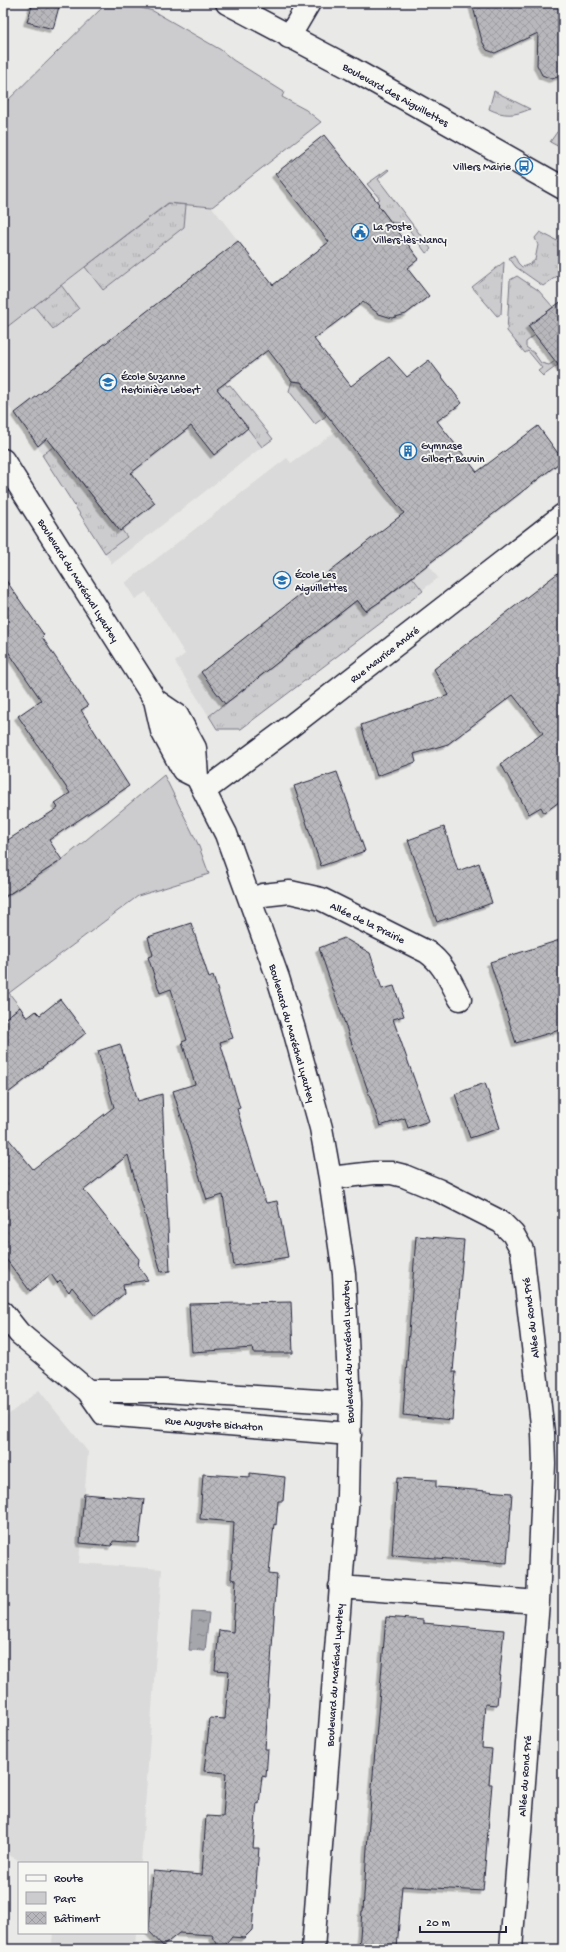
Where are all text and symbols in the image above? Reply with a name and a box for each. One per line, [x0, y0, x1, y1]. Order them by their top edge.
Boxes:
street label: Boulevard des Aiguillettes [339, 61, 451, 130]
bus stop icon: Villers Mairie [514, 156, 534, 176]
place label: Villers Mairie [452, 162, 511, 174]
public building icon: La Poste Villers-lès-Nancy [350, 222, 370, 242]
place label: La Poste Villers-lès-Nancy [372, 222, 447, 247]
place label: École Suzanne Herbinière Lebert [121, 371, 202, 397]
school or university icon: École Suzanne Herbinière Lebert [98, 372, 118, 392]
building icon: Gymnase Gilbert Bauvin [398, 441, 418, 461]
place label: Gymnase Gilbert Bauvin [421, 441, 485, 466]
street label: Boulevard du Maréchal Lyautey [34, 516, 121, 645]
place label: École Les Aiguillettes [295, 569, 348, 595]
school or university icon: École Les Aiguillettes [272, 570, 292, 590]
street label: Rue Maurice André [348, 625, 422, 686]
street label: Allée de la Prairie [328, 901, 407, 947]
street label: Boulevard du Maréchal Lyautey [265, 962, 317, 1105]
street label: Allée du Rond Pré [521, 1277, 543, 1359]
street label: Boulevard du Maréchal Lyautey [340, 1280, 358, 1425]
street label: Rue Auguste Bichaton [164, 1416, 264, 1434]
street label: Boulevard du Maréchal Lyautey [325, 1603, 347, 1748]
street label: Allée du Rond Pré [517, 1735, 535, 1817]
legend [18, 1862, 148, 1934]
text: Route [54, 1873, 84, 1887]
text: Parc [53, 1893, 77, 1907]
scale bar [420, 1908, 506, 1934]
text: Bâtiment [53, 1913, 101, 1927]
text: 20 m [426, 1917, 451, 1931]

